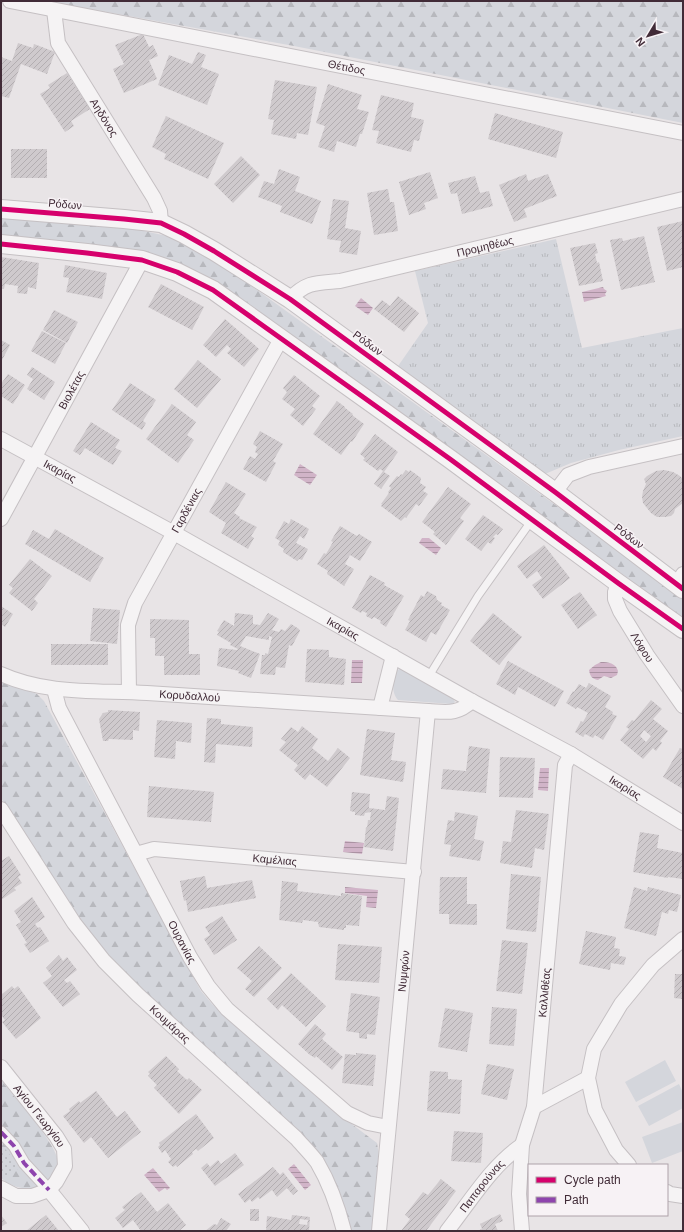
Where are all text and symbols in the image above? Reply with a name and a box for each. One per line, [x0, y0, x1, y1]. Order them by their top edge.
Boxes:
north arrow [628, 16, 668, 56]
text: N [633, 35, 647, 49]
street label: Θέτιδος [327, 57, 366, 77]
street label: Αηδόνος [88, 96, 121, 139]
street label: Ρόδων [48, 197, 83, 211]
street label: Προμηθέως [455, 234, 514, 259]
street label: Ρόδων [351, 328, 386, 358]
street label: Βιολέτας [56, 369, 87, 411]
street label: Ικαρίας [42, 457, 78, 485]
street label: Γαρδένιας [169, 486, 203, 535]
street label: Ρόδων [612, 521, 646, 551]
street label: Ικαρίας [325, 614, 361, 642]
street label: Λόφου [629, 630, 656, 664]
street label: Κορυδαλλού [159, 688, 221, 704]
street label: Ικαρίας [607, 773, 643, 802]
street label: Καμέλιας [252, 852, 298, 868]
street label: Ουρανίας [166, 918, 198, 966]
street label: Νυμφών [396, 949, 411, 992]
street label: Καλλιθέας [536, 967, 553, 1018]
street label: Κουμάρας [147, 1003, 193, 1045]
street label: Αγίου Γεωργίου [11, 1082, 67, 1149]
street label: Παπαρούνας [457, 1157, 506, 1214]
legend [528, 1164, 668, 1216]
text: Cycle path [564, 1173, 621, 1187]
text: Path [564, 1193, 589, 1207]

